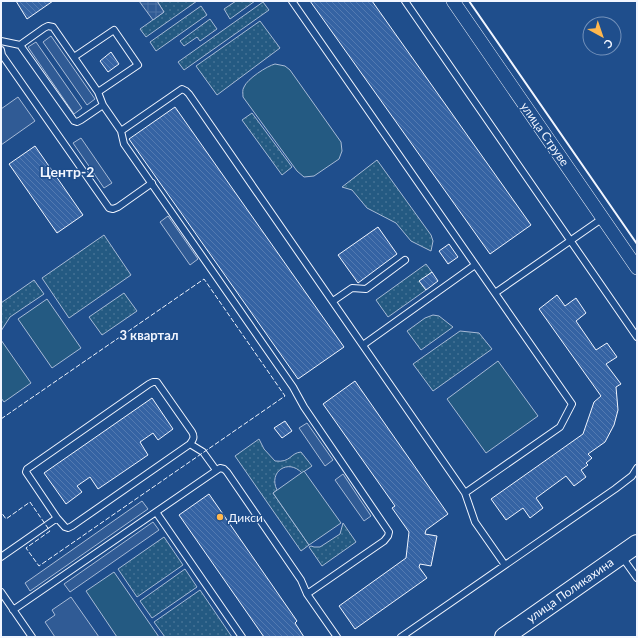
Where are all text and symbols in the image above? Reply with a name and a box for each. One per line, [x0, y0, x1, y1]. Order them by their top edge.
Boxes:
north arrow [582, 16, 622, 56]
text: С [601, 37, 616, 52]
street label: улица Струве [517, 99, 573, 169]
district label: Центр-2 [40, 163, 94, 180]
district label: 3 квартал [119, 327, 179, 343]
place label: Дикси [228, 510, 263, 525]
marker: Дикси [215, 512, 225, 522]
street label: улица Поликахина [524, 554, 616, 626]

